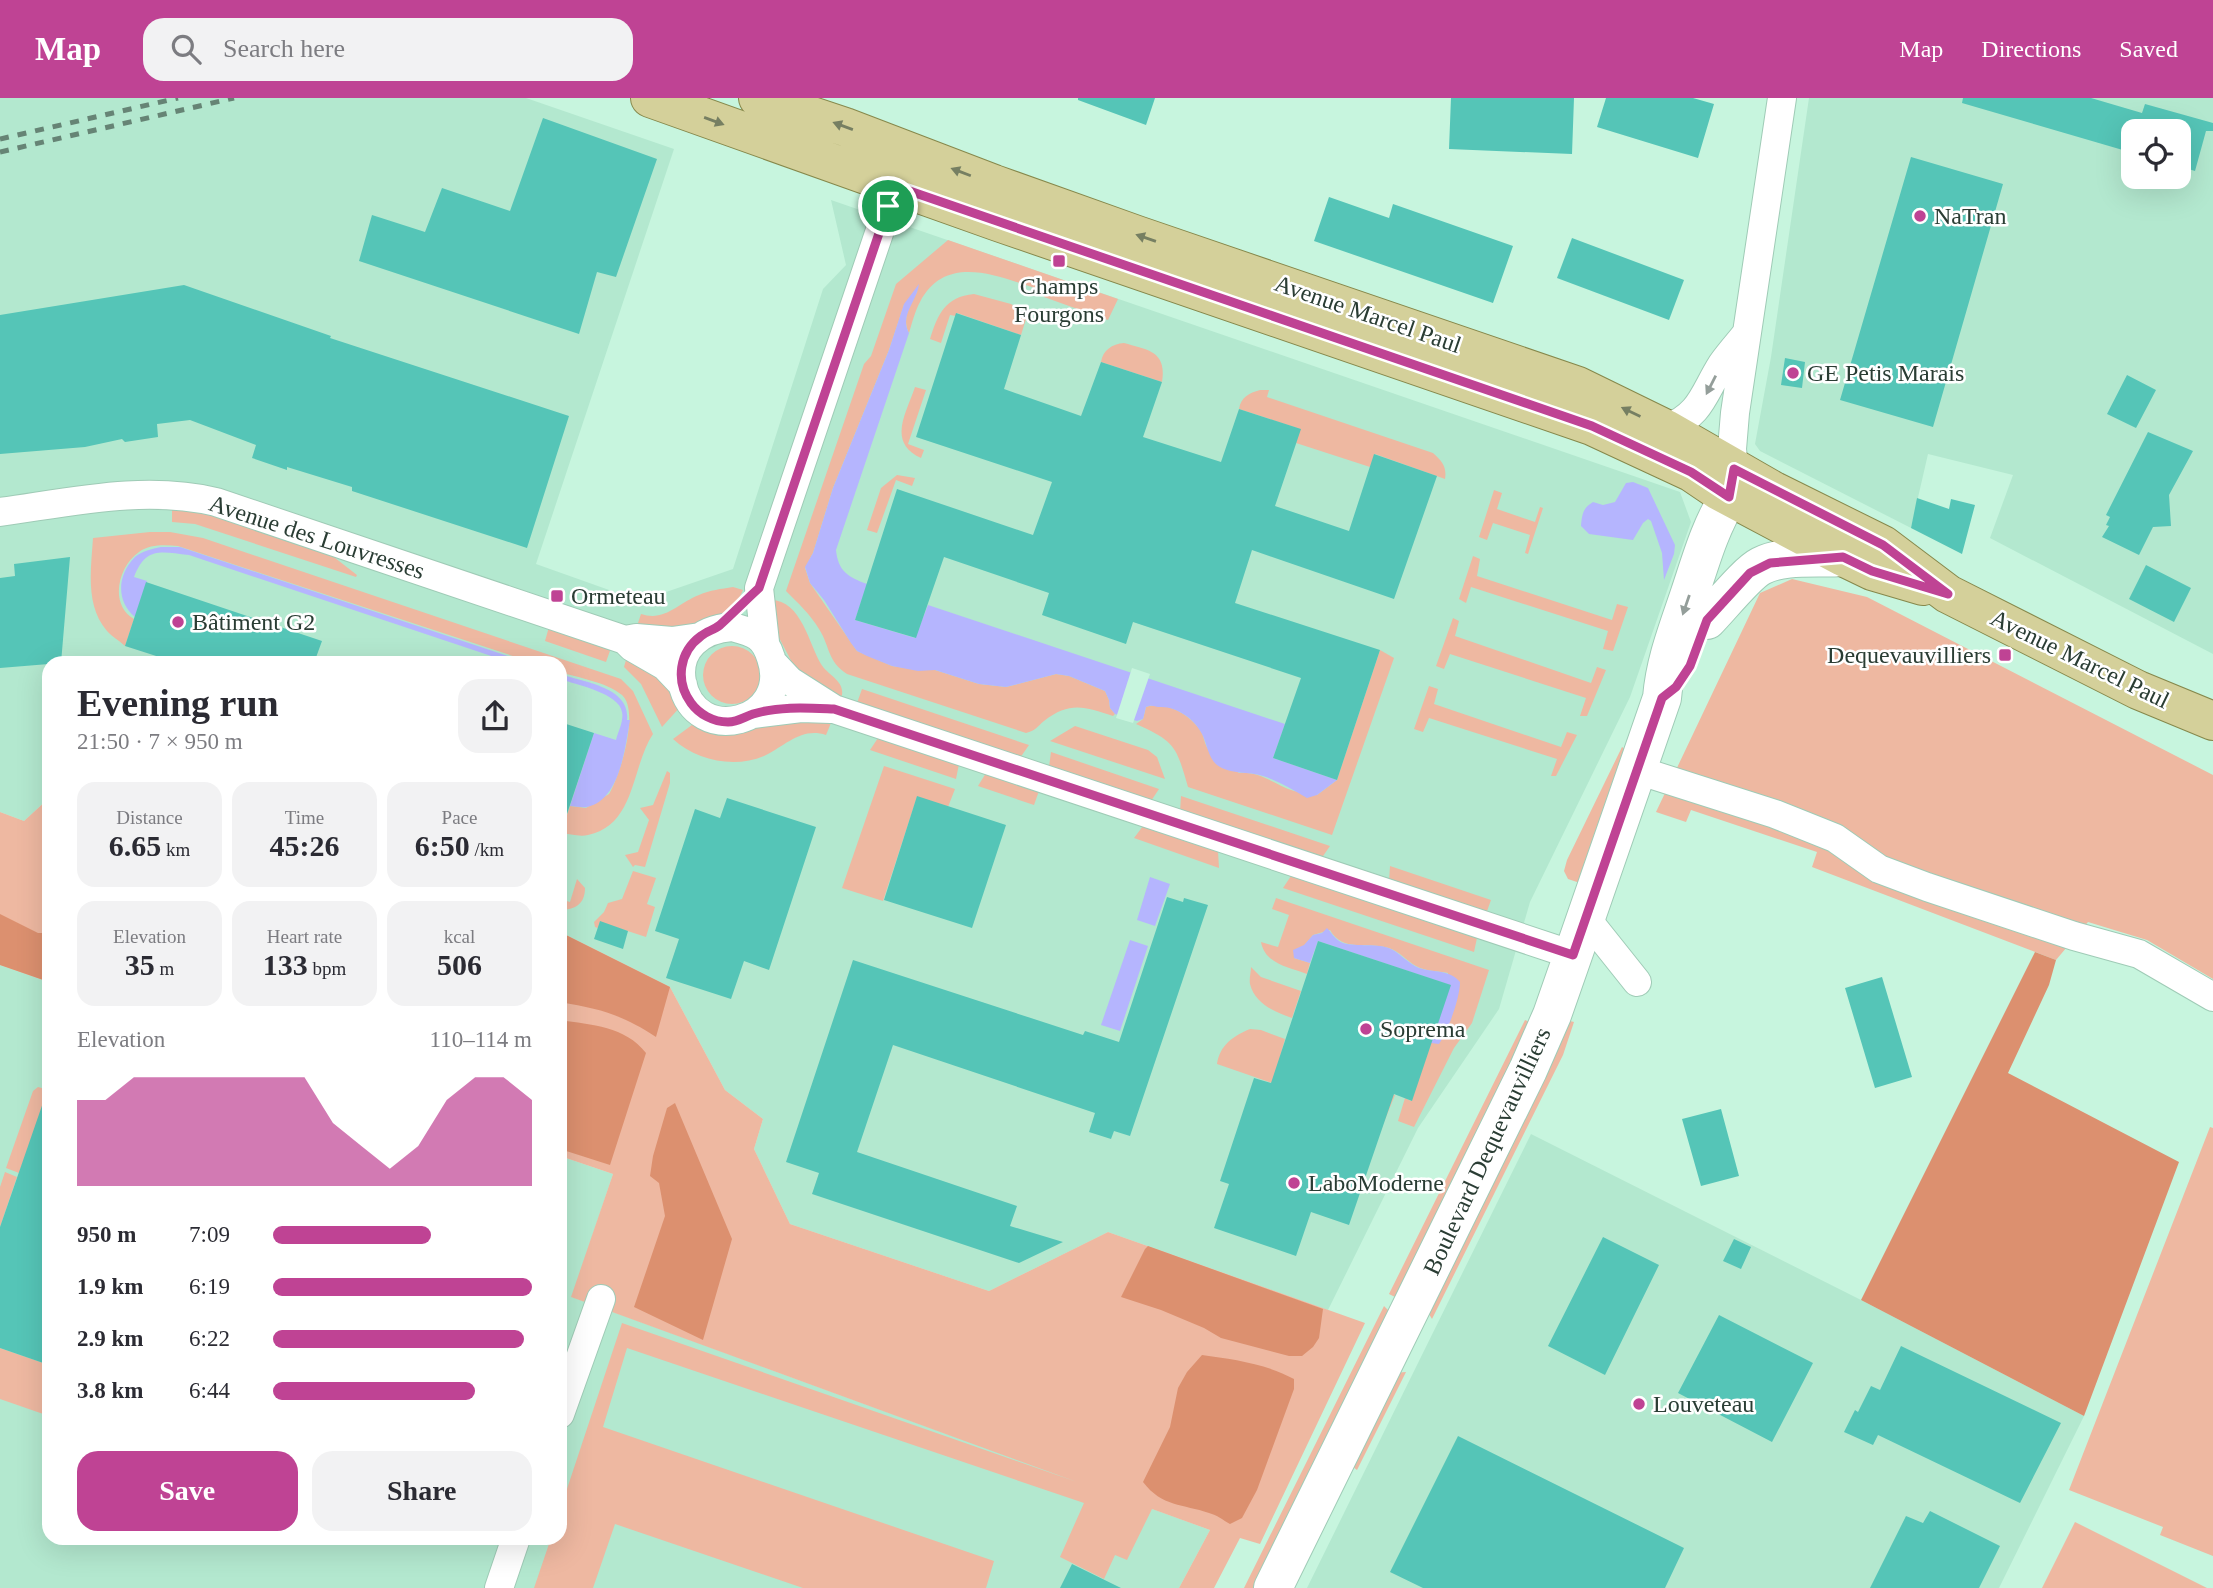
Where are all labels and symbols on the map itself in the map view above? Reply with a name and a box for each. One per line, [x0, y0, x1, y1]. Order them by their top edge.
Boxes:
one-way arrow [704, 116, 725, 127]
one-way arrow [832, 121, 853, 132]
one-way arrow [951, 166, 972, 177]
pin [858, 176, 918, 236]
place label: NaTran [1934, 203, 2006, 229]
marker: NaTran [1912, 208, 1928, 224]
one-way arrow [1135, 232, 1156, 243]
marker: Champs Fourgons [1051, 253, 1067, 269]
street label: Avenue Marcel Paul [1271, 270, 1465, 358]
place label: Champs Fourgons [1014, 273, 1104, 327]
place label: GE Petis Marais [1807, 360, 1964, 386]
marker: GE Petis Marais [1785, 365, 1801, 381]
one-way arrow [1705, 375, 1717, 395]
one-way arrow [1621, 406, 1641, 418]
street label: Avenue des Louvresses [206, 490, 428, 584]
place label: Ormeteau [571, 583, 666, 609]
marker: Ormeteau [549, 588, 565, 604]
one-way arrow [1680, 595, 1691, 616]
street label: Avenue Marcel Paul [1986, 604, 2174, 714]
place label: Bâtiment G2 [192, 609, 315, 635]
marker: Bâtiment G2 [170, 614, 186, 630]
place label: Dequevauvilliers [1827, 642, 1991, 668]
marker: Dequevauvilliers [1997, 647, 2013, 663]
place label: Soprema [1380, 1016, 1466, 1042]
marker: Soprema [1358, 1021, 1374, 1037]
street label: Boulevard Dequevauvilliers [1418, 1023, 1556, 1279]
place label: LaboModerne [1308, 1170, 1444, 1196]
marker: LaboModerne [1286, 1175, 1302, 1191]
place label: Louveteau [1653, 1391, 1754, 1417]
marker: Louveteau [1631, 1396, 1647, 1412]

